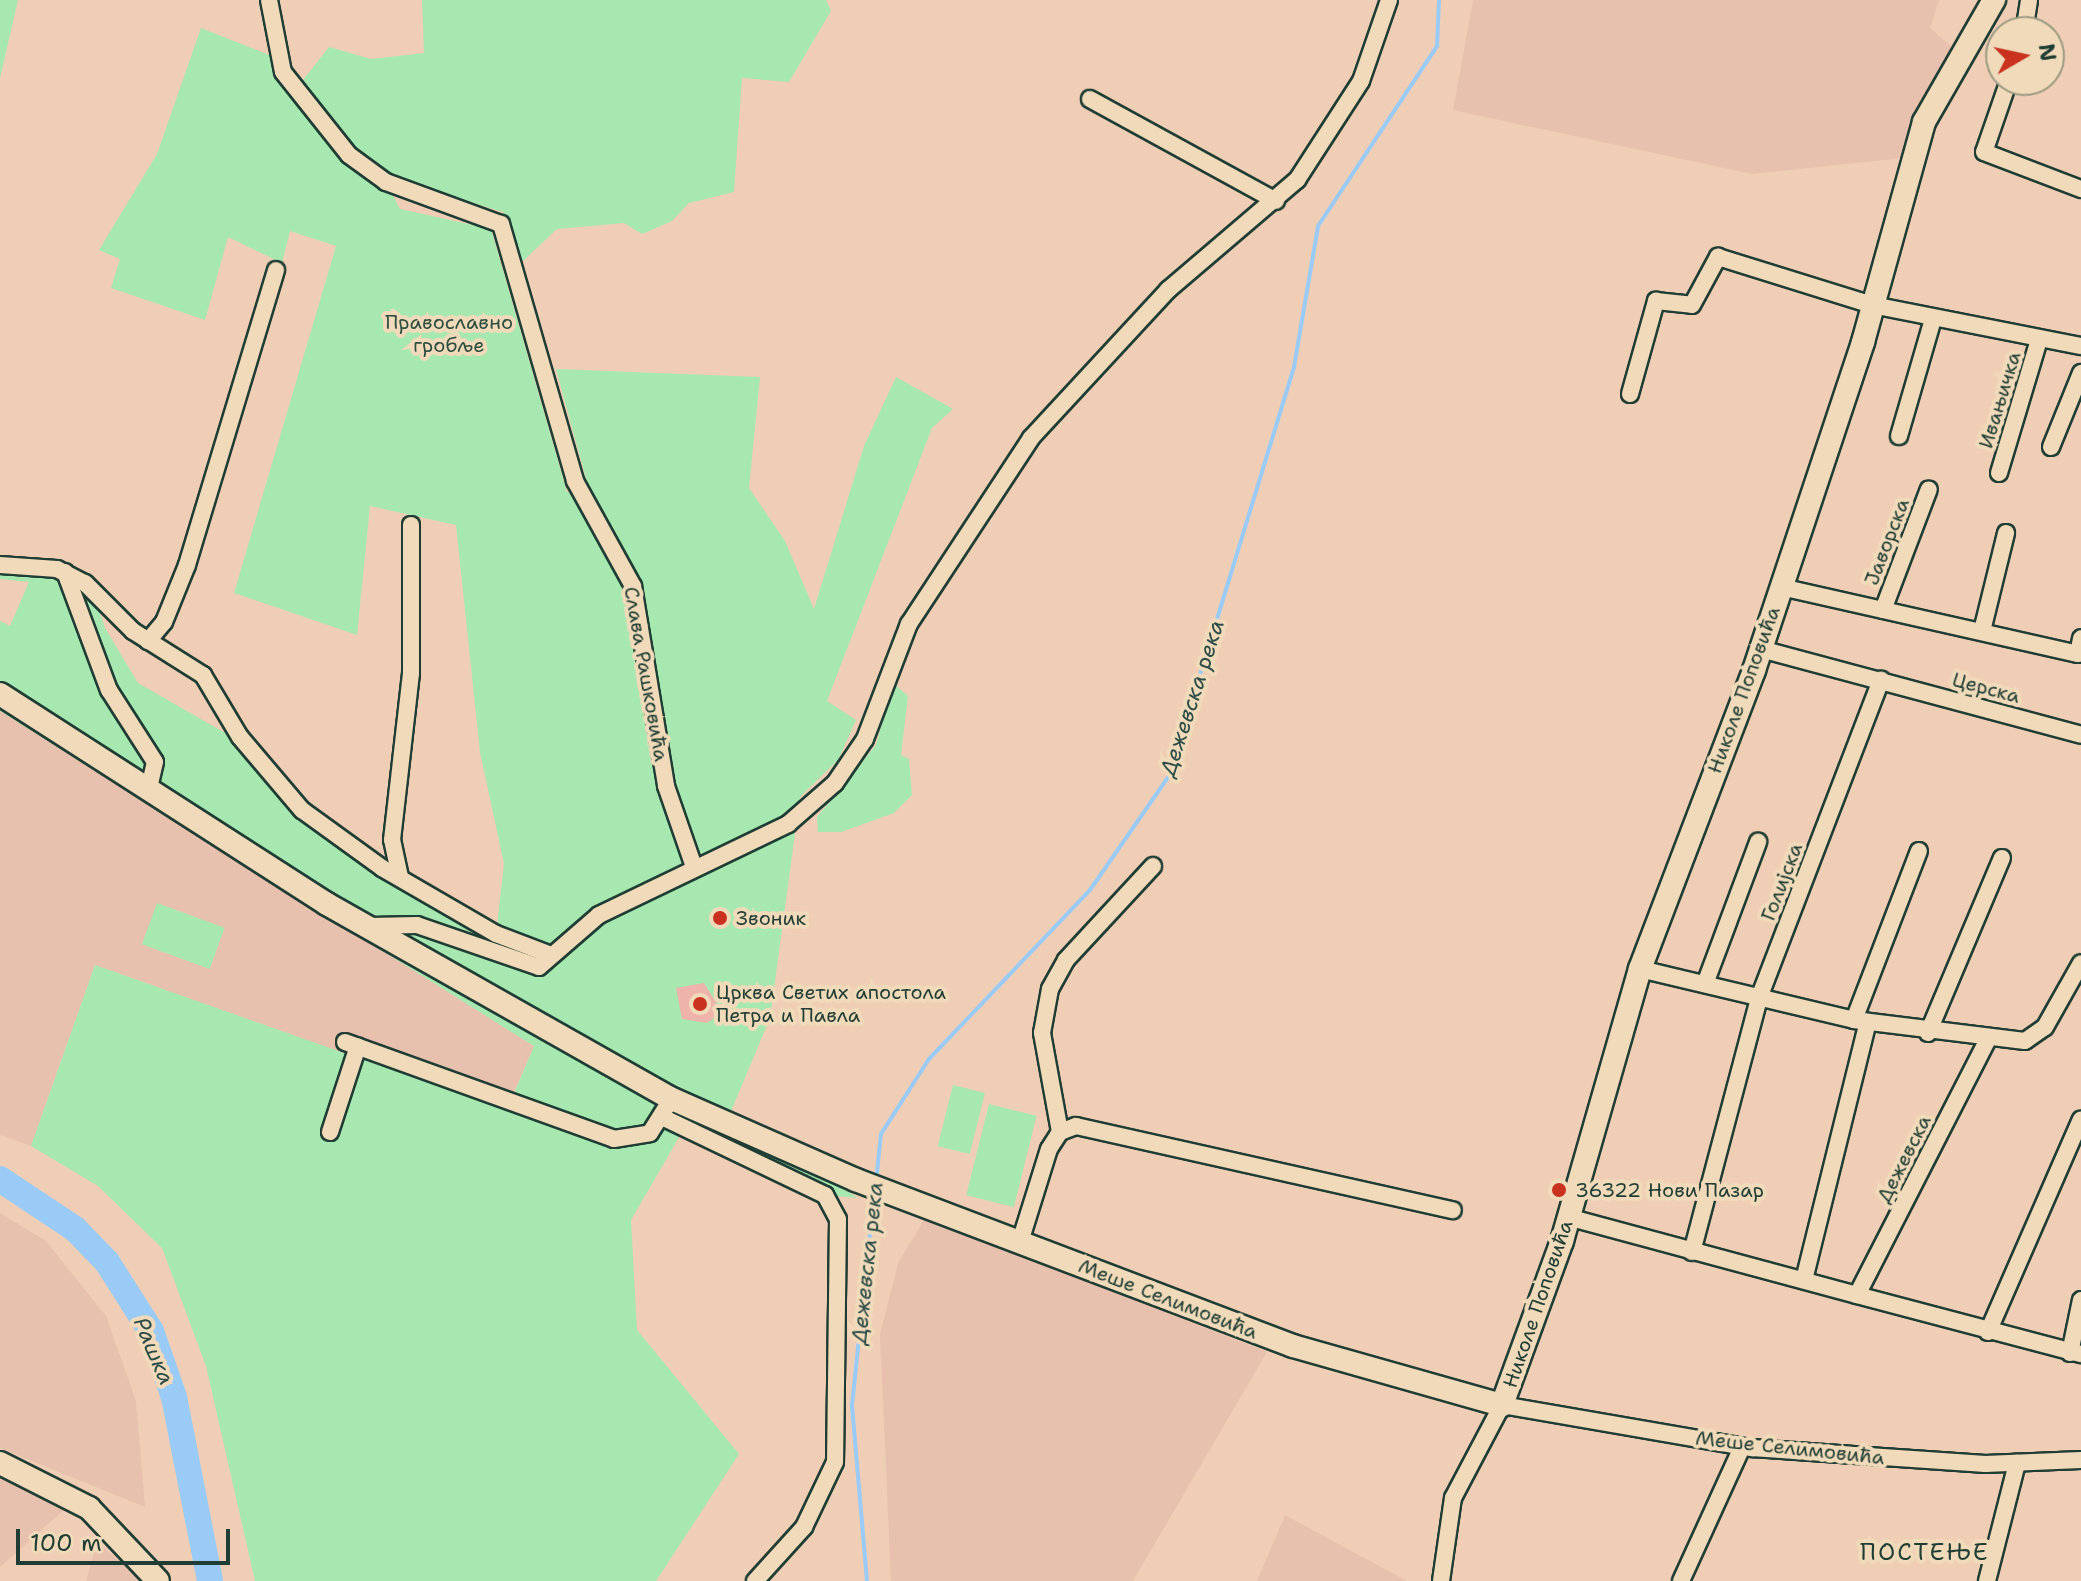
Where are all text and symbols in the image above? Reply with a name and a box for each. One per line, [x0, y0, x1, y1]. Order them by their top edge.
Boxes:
north arrow [1985, 16, 2065, 96]
text: N [2032, 42, 2063, 63]
park label: Православно гробље [385, 311, 513, 358]
street label: Ивањичка [1974, 349, 2026, 451]
street label: Јаворска [1860, 495, 1914, 589]
street label: Слава Рашковића [619, 585, 673, 763]
street label: Николе Поповића [1703, 603, 1785, 777]
water label: Дежевска река [1154, 616, 1230, 780]
street label: Церска [1950, 667, 2022, 709]
street label: Голијска [1756, 840, 1808, 924]
place label: Звоник [736, 906, 806, 930]
marker: Звоник [711, 909, 729, 927]
place label: Црква Светих апостола Петра и Павла [716, 980, 946, 1027]
marker: Црква Светих апостола Петра и Павла [691, 995, 709, 1013]
street label: Дежевска [1872, 1111, 1936, 1207]
place label: 36322 Нови Пазар [1575, 1178, 1764, 1202]
water label: Дежевска река [845, 1181, 889, 1345]
marker: 36322 Нови Пазар [1550, 1181, 1568, 1199]
street label: Николе Поповића [1498, 1217, 1578, 1391]
street label: Меше Селимовића [1075, 1254, 1261, 1344]
water label: Рашка [128, 1313, 180, 1389]
street label: Меше Селимовића [1694, 1426, 1886, 1470]
scale bar [20, 1513, 234, 1563]
text: 100 m [30, 1527, 102, 1559]
district label: ПОСТЕЊЕ [1860, 1539, 1990, 1567]

